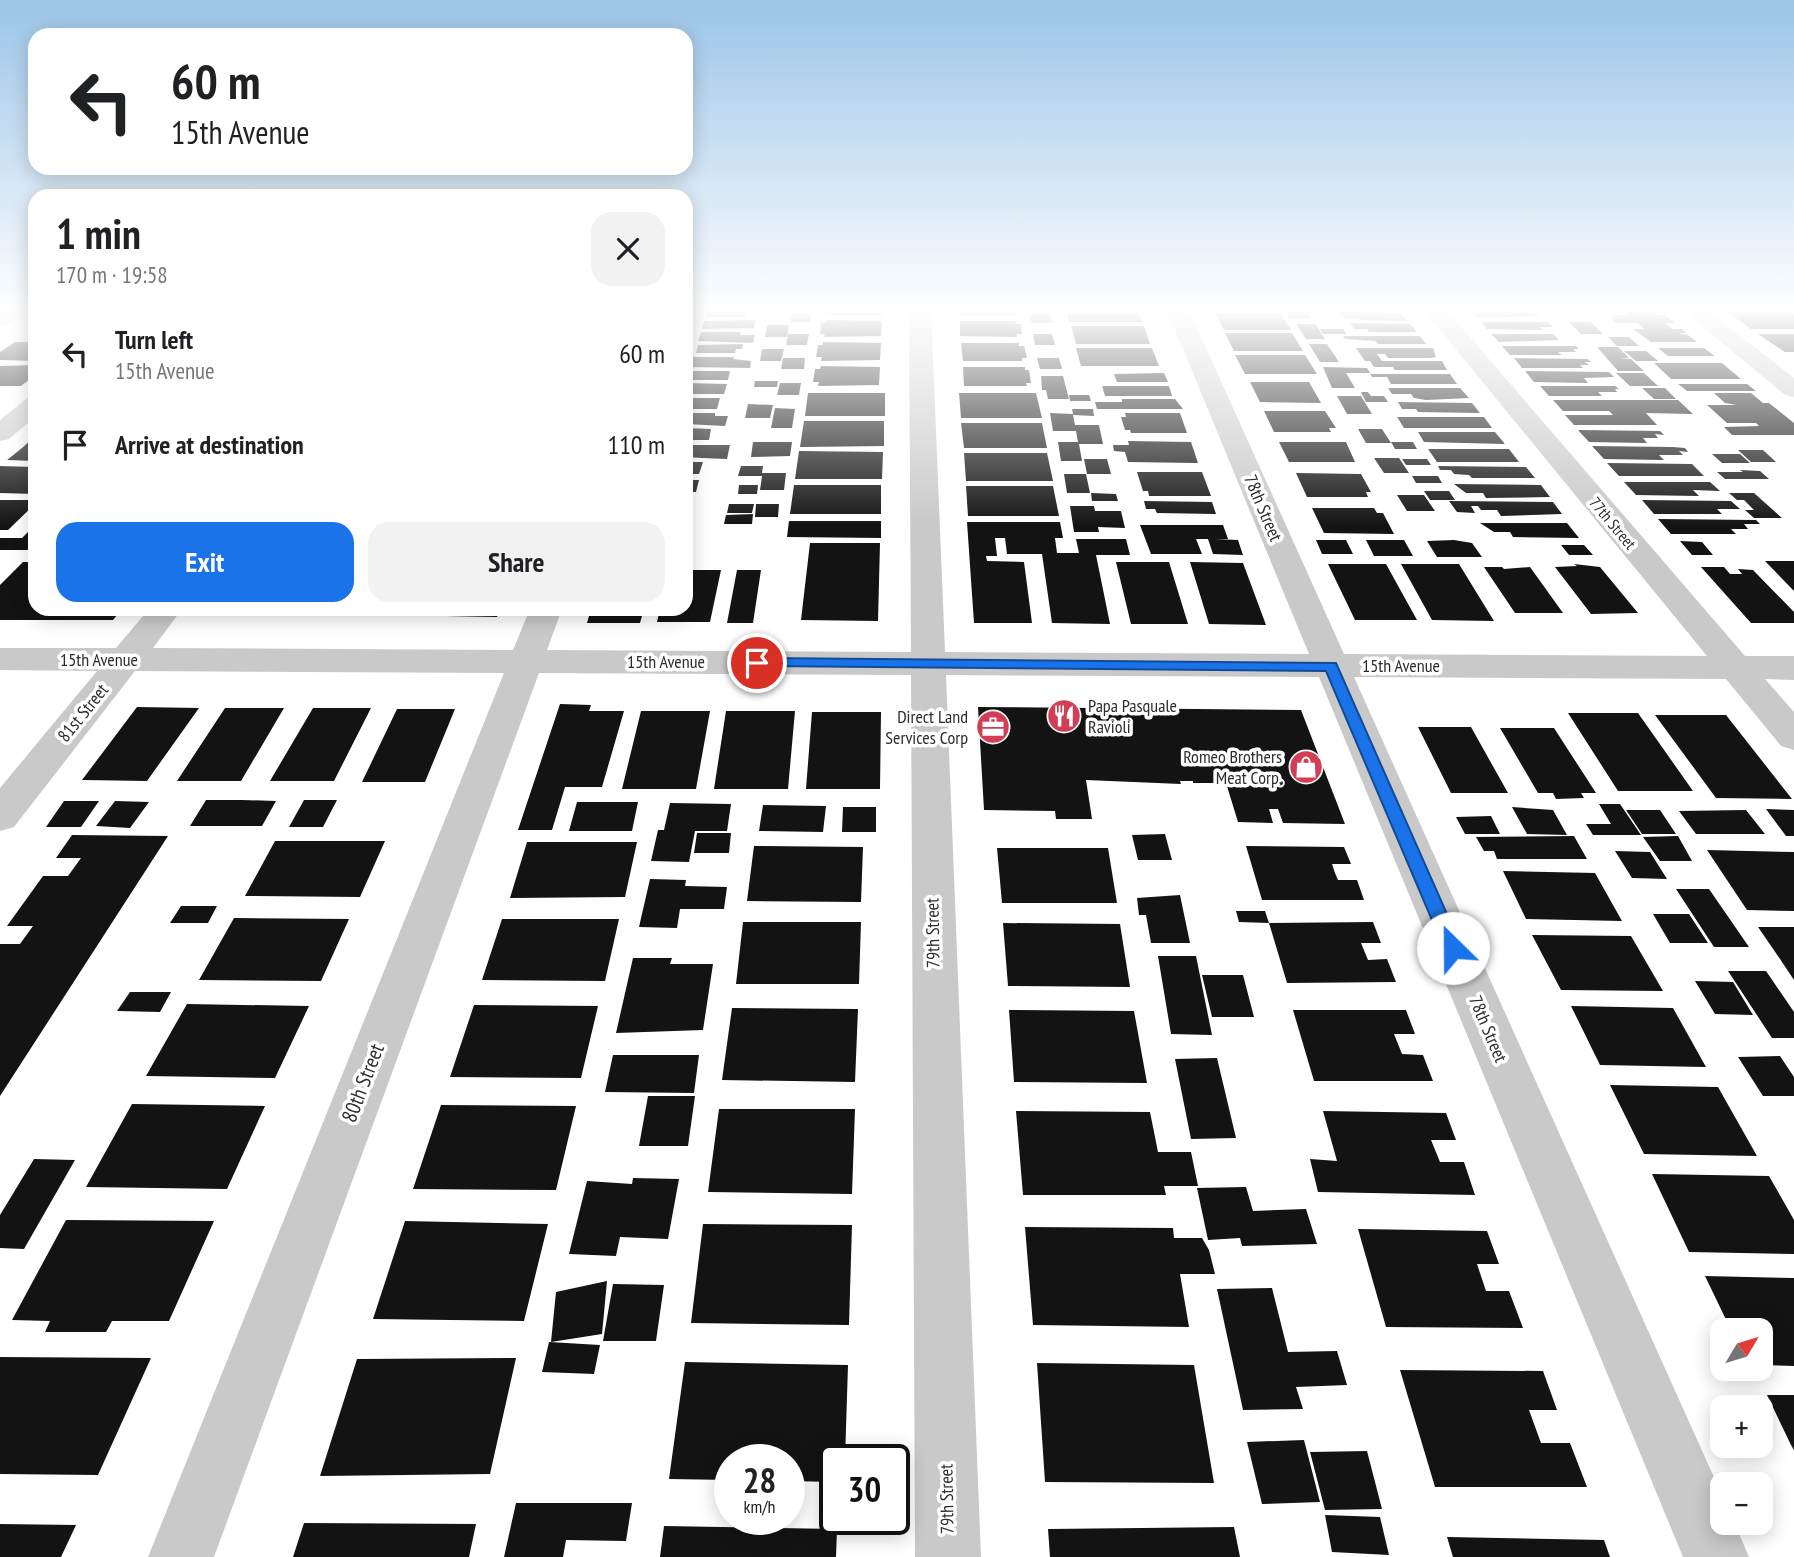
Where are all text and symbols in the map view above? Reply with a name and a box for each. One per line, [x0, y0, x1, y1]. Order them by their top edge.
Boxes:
text: 60 m [171, 49, 260, 113]
icon: left [56, 56, 147, 147]
text: 15th Avenue [171, 111, 310, 153]
text: 1 min [56, 206, 141, 261]
button: close [591, 212, 665, 286]
text: 170 m · 19:58 [56, 260, 168, 289]
text: Turn left [115, 323, 193, 356]
icon: left [56, 335, 94, 373]
text: 60 m [619, 337, 665, 370]
text: 15th Avenue [115, 356, 215, 385]
icon: arrive [56, 426, 94, 464]
text: Arrive at destination [115, 428, 304, 461]
text: 110 m [607, 428, 665, 461]
street label: 78th Street [1239, 471, 1288, 545]
street label: 77th Street [1585, 493, 1641, 554]
button: Exit [56, 522, 354, 602]
button: Share [368, 522, 665, 602]
pin [727, 633, 787, 693]
icon: arrive [738, 644, 776, 682]
street label: 15th Avenue [60, 648, 138, 671]
street label: 15th Avenue [627, 650, 705, 673]
street label: 15th Avenue [1362, 654, 1440, 677]
street label: 81st Street [52, 679, 113, 746]
place label: Papa Pasquale Ravioli [1088, 694, 1177, 738]
restaurant icon: Papa Pasquale Ravioli [1045, 697, 1083, 735]
place label: Direct Land Services Corp [885, 705, 968, 749]
office icon: Direct Land Services Corp [974, 708, 1012, 746]
place label: Romeo Brothers Meat Corp. [1183, 745, 1282, 789]
shop icon: Romeo Brothers Meat Corp. [1287, 748, 1325, 786]
street label: 79th Street [920, 898, 945, 968]
position arrow [1416, 911, 1490, 985]
street label: 78th Street [1464, 992, 1513, 1066]
street label: 80th Street [335, 1040, 390, 1126]
north arrow [1710, 1318, 1773, 1381]
map controls [1710, 1318, 1773, 1535]
button: + [1710, 1395, 1773, 1458]
speed limit sign: 30 [819, 1444, 910, 1535]
text: 28 [743, 1457, 776, 1503]
street label: 79th Street [934, 1464, 959, 1534]
button: − [1710, 1472, 1773, 1535]
text: km/h [744, 1495, 775, 1518]

